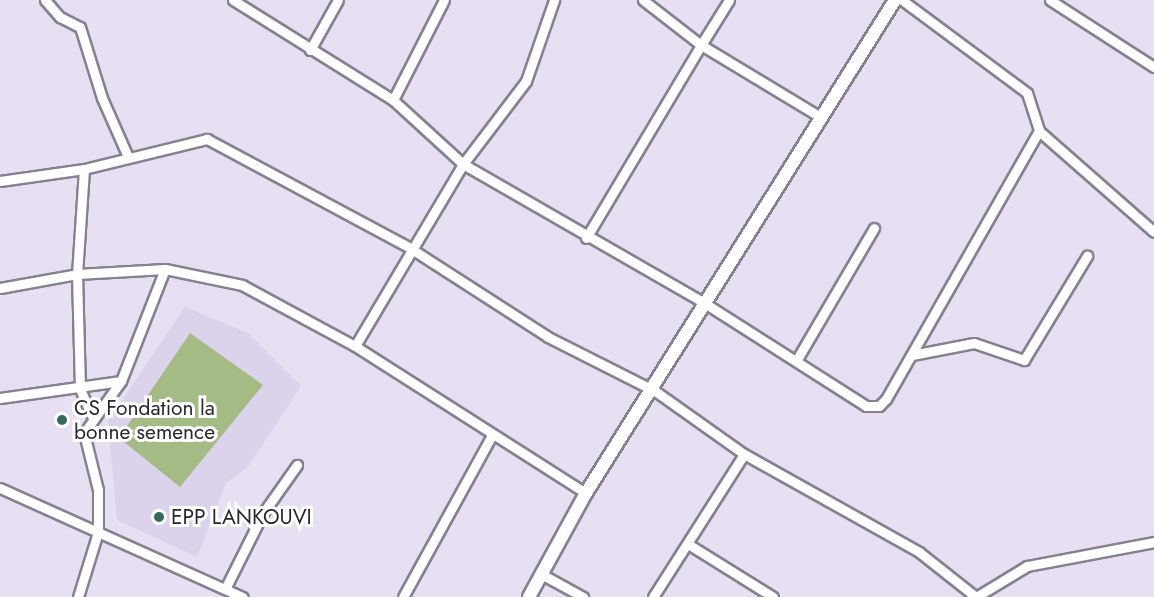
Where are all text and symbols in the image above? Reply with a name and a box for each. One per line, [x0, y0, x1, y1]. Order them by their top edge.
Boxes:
place label: CS Fondation la bonne semence [74, 395, 215, 445]
marker: CS Fondation la bonne semence [55, 413, 69, 427]
place label: EPP LANKOUVI [171, 504, 312, 530]
marker: EPP LANKOUVI [152, 510, 166, 524]

